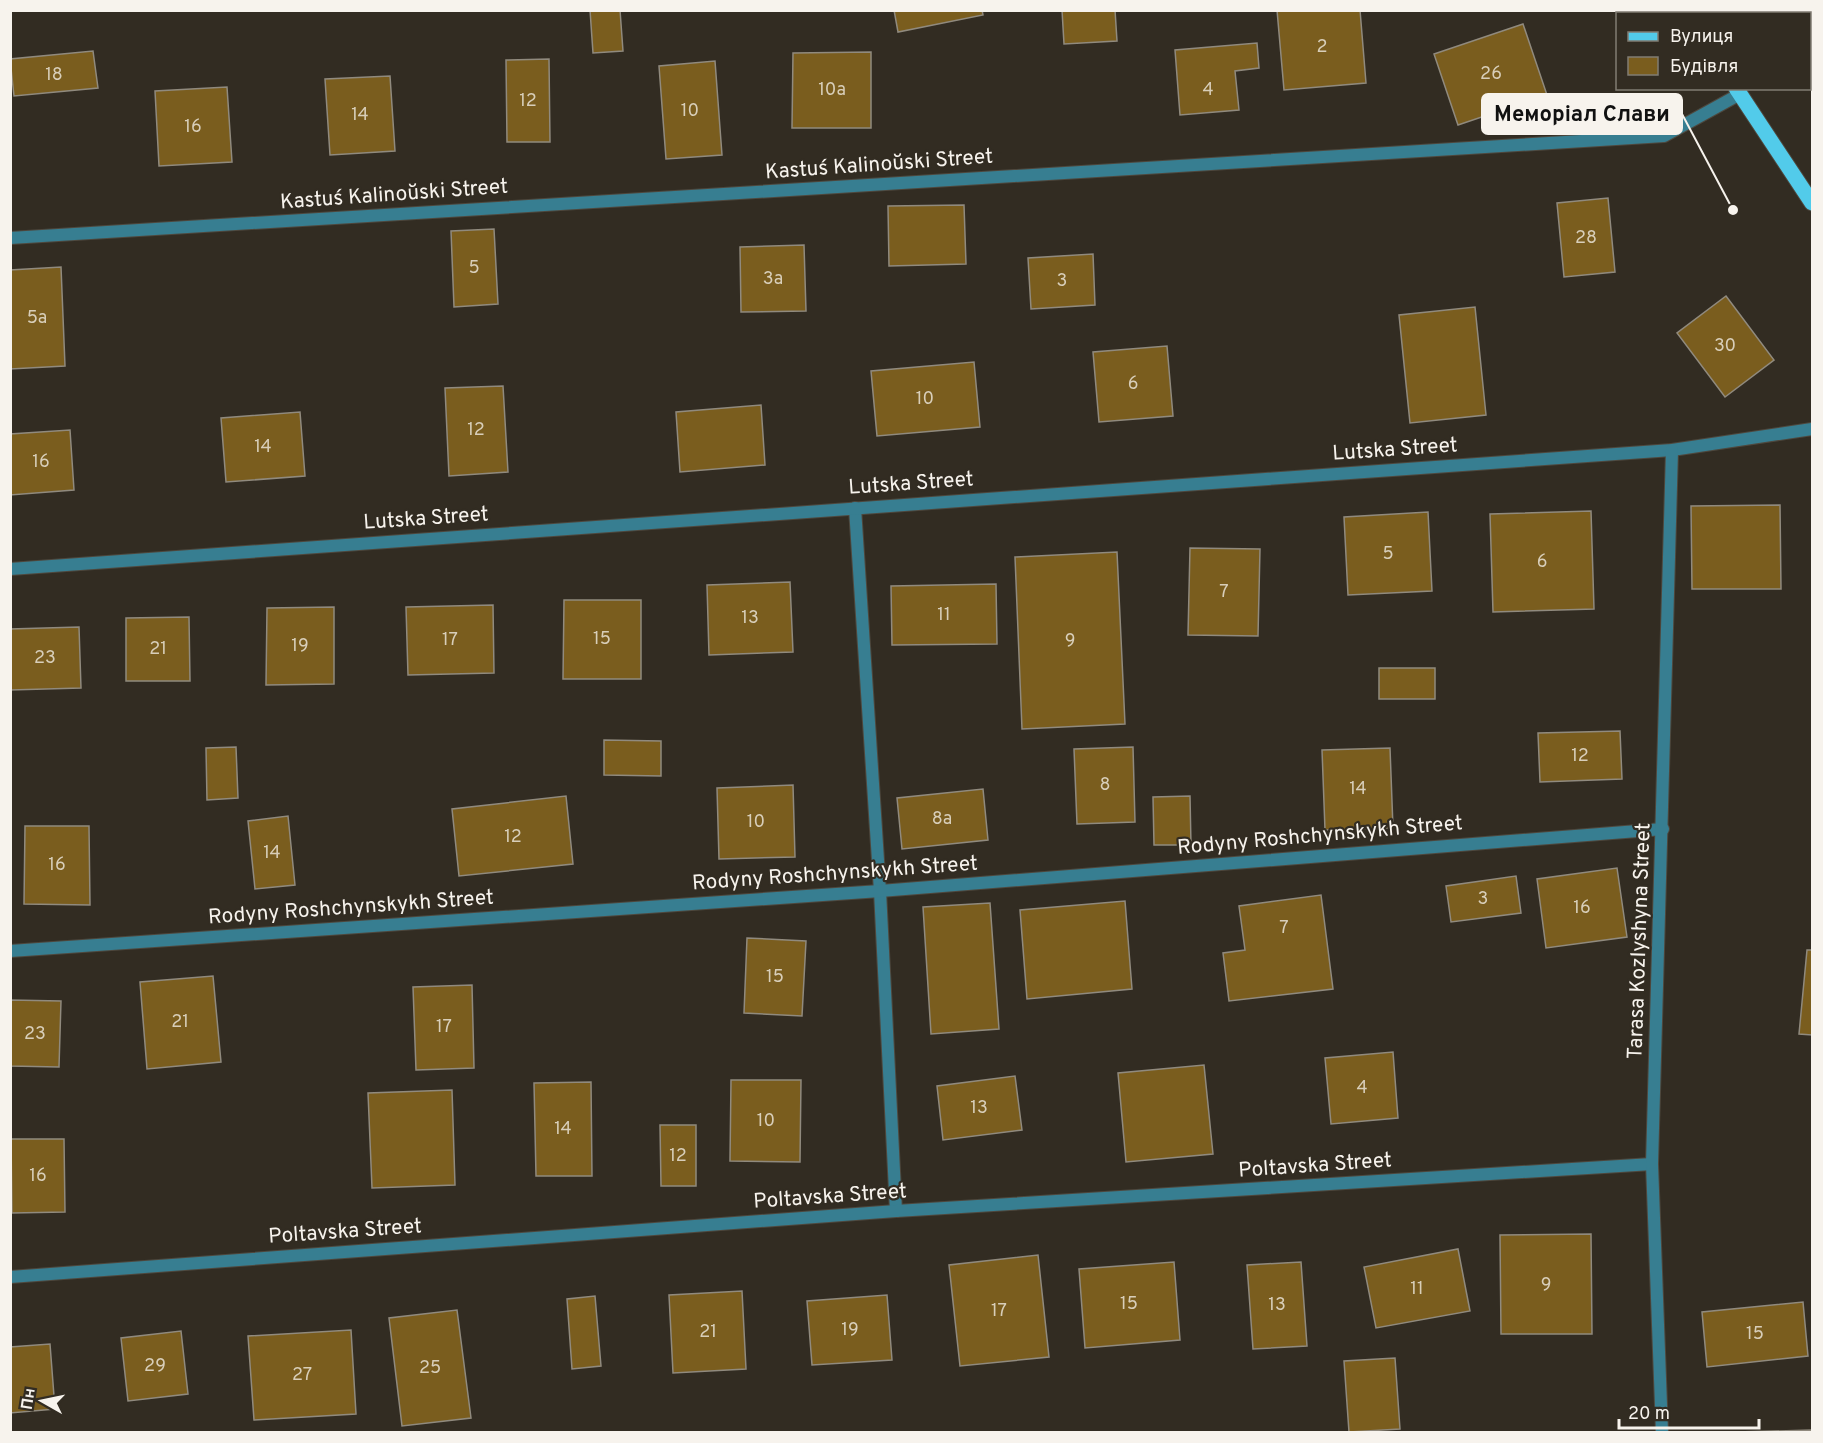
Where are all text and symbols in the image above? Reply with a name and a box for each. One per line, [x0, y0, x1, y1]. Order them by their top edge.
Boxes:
legend [1616, 12, 1811, 90]
text: Вулиця [1670, 26, 1733, 49]
house number: 2 [1316, 36, 1328, 59]
text: Будівля [1670, 56, 1738, 79]
house number: 26 [1480, 63, 1502, 86]
house number: 18 [45, 64, 63, 87]
house number: 10а [818, 79, 846, 102]
house number: 4 [1202, 79, 1214, 102]
house number: 12 [519, 90, 537, 113]
callout: Меморіал Слави [1482, 94, 1682, 134]
house number: 10 [681, 100, 699, 123]
text: Меморіал Слави [1494, 102, 1670, 129]
house number: 14 [351, 104, 369, 127]
house number: 16 [184, 116, 202, 139]
street label: Kastuś Kalinoŭski Street [764, 144, 994, 186]
street label: Kastuś Kalinoŭski Street [279, 174, 509, 216]
house number: 28 [1575, 227, 1597, 250]
house number: 5 [468, 257, 480, 280]
house number: 3а [763, 268, 783, 291]
house number: 3 [1057, 270, 1067, 293]
house number: 5а [27, 307, 47, 330]
house number: 30 [1714, 335, 1736, 358]
house number: 6 [1128, 373, 1138, 396]
house number: 10 [916, 388, 934, 411]
house number: 12 [467, 419, 485, 442]
street label: Lutska Street [1331, 432, 1459, 468]
house number: 14 [254, 436, 272, 459]
house number: 16 [32, 451, 50, 474]
street label: Lutska Street [847, 466, 975, 502]
street label: Lutska Street [362, 501, 490, 537]
house number: 5 [1382, 543, 1394, 566]
house number: 6 [1537, 551, 1547, 574]
house number: 7 [1219, 581, 1229, 604]
house number: 11 [937, 604, 951, 627]
house number: 13 [741, 607, 759, 630]
house number: 15 [593, 628, 611, 651]
house number: 17 [442, 629, 458, 652]
house number: 9 [1065, 630, 1075, 653]
house number: 19 [291, 635, 309, 658]
house number: 21 [149, 638, 167, 661]
house number: 23 [34, 647, 56, 670]
house number: 12 [1571, 745, 1589, 768]
house number: 8 [1100, 774, 1111, 797]
house number: 14 [1349, 778, 1367, 801]
house number: 8а [932, 808, 952, 831]
street label: Rodyny Roshchynskykh Street [1176, 810, 1464, 862]
house number: 10 [747, 811, 765, 834]
street label: Tarasa Kozlyshyna Street [1622, 822, 1658, 1060]
house number: 12 [504, 826, 522, 849]
house number: 14 [263, 842, 281, 865]
street label: Rodyny Roshchynskykh Street [691, 851, 979, 897]
house number: 16 [48, 854, 66, 877]
street label: Rodyny Roshchynskykh Street [207, 885, 495, 931]
house number: 3 [1478, 888, 1488, 911]
house number: 16 [1573, 897, 1591, 920]
house number: 7 [1279, 917, 1289, 940]
house number: 15 [766, 966, 784, 989]
house number: 21 [171, 1011, 189, 1034]
house number: 17 [436, 1016, 452, 1039]
house number: 23 [24, 1023, 46, 1046]
house number: 4 [1356, 1077, 1368, 1100]
house number: 13 [970, 1097, 988, 1120]
house number: 10 [757, 1110, 775, 1133]
house number: 14 [554, 1118, 572, 1141]
house number: 12 [669, 1145, 687, 1168]
street label: Poltavska Street [1237, 1147, 1393, 1185]
house number: 16 [29, 1165, 47, 1188]
street label: Poltavska Street [752, 1178, 908, 1216]
street label: Poltavska Street [267, 1213, 423, 1251]
house number: 9 [1541, 1274, 1551, 1297]
house number: 11 [1410, 1278, 1424, 1301]
house number: 15 [1120, 1293, 1138, 1316]
house number: 13 [1268, 1294, 1286, 1317]
house number: 17 [991, 1300, 1007, 1323]
house number: 19 [841, 1319, 859, 1342]
house number: 21 [699, 1321, 717, 1344]
house number: 15 [1746, 1323, 1764, 1346]
house number: 29 [144, 1355, 166, 1378]
house number: 25 [419, 1357, 441, 1380]
house number: 27 [292, 1364, 312, 1387]
north arrow [12, 1371, 72, 1431]
text: Пн [18, 1387, 41, 1411]
scale bar [1619, 1392, 1758, 1430]
text: 20 m [1628, 1403, 1670, 1426]

